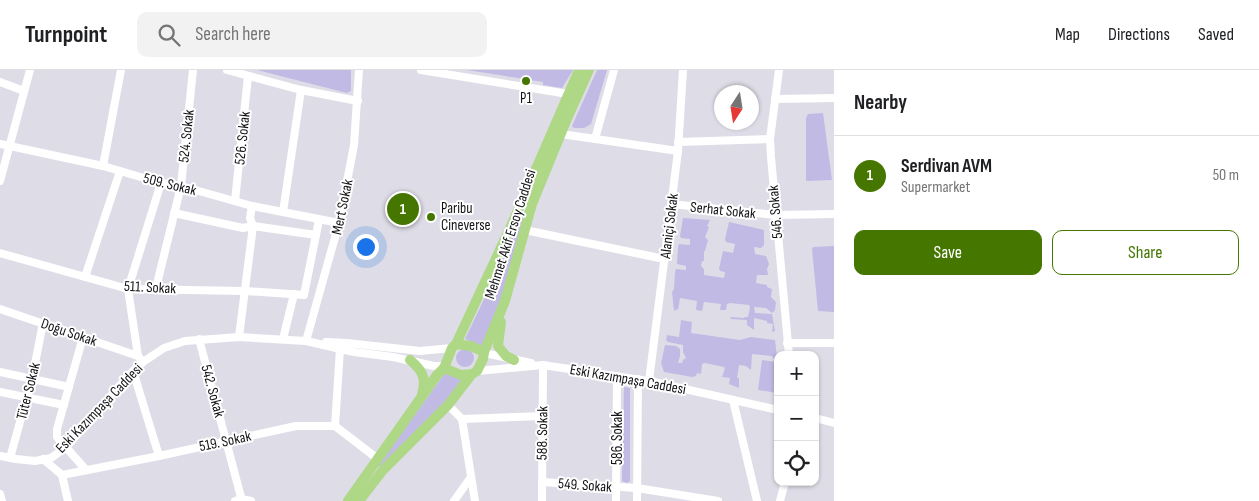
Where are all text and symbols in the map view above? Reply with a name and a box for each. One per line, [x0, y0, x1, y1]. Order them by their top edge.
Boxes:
search box [137, 12, 487, 57]
text: Turnpoint [25, 20, 107, 49]
icon: search [155, 21, 183, 49]
text: Search here [195, 23, 271, 46]
text: Map [1055, 24, 1080, 45]
text: Directions [1108, 24, 1170, 45]
text: Saved [1198, 24, 1234, 45]
marker: P1 [520, 75, 532, 87]
north arrow [714, 85, 759, 130]
place label: P1 [520, 89, 533, 108]
text: Nearby [854, 90, 907, 115]
street label: 524. Sokak [174, 108, 199, 164]
street label: 526. Sokak [230, 110, 255, 166]
text: Serdivan AVM [901, 155, 992, 178]
text: 1 [867, 166, 873, 185]
text: 50 m [1213, 166, 1239, 185]
street label: Mehmet Akif Ersoy Caddesi [481, 167, 540, 301]
street label: 509. Sokak [141, 169, 199, 200]
street label: Mert Sokak [327, 177, 358, 237]
text: Supermarket [901, 178, 970, 197]
street label: 546. Sokak [764, 184, 787, 240]
pin: 1 [387, 190, 419, 228]
street label: Alaniçi Sokak [656, 192, 683, 261]
street label: Serhat Sokak [689, 198, 757, 223]
place label: Paribu Cineverse [441, 199, 491, 235]
marker: Paribu Cineverse [425, 211, 437, 223]
button: Save [854, 230, 1042, 275]
button: Share [1052, 230, 1239, 275]
your location [353, 234, 379, 260]
street label: 511. Sokak [123, 277, 177, 298]
street label: Doğu Sokak [38, 314, 100, 351]
map controls [774, 351, 819, 486]
button: + [774, 351, 819, 396]
street label: Eski Kazımpaşa Caddesi [52, 359, 147, 457]
street label: Tüter Sokak [12, 360, 45, 422]
street label: Eski Kazımpaşa Caddesi [568, 360, 688, 399]
street label: 542. Sokak [196, 363, 229, 420]
button: − [774, 396, 819, 441]
street label: 588. Sokak [533, 405, 552, 460]
street label: 586. Sokak [608, 411, 627, 465]
street label: 519. Sokak [197, 427, 253, 456]
button: locate [774, 441, 819, 486]
street label: 549. Sokak [557, 474, 613, 497]

